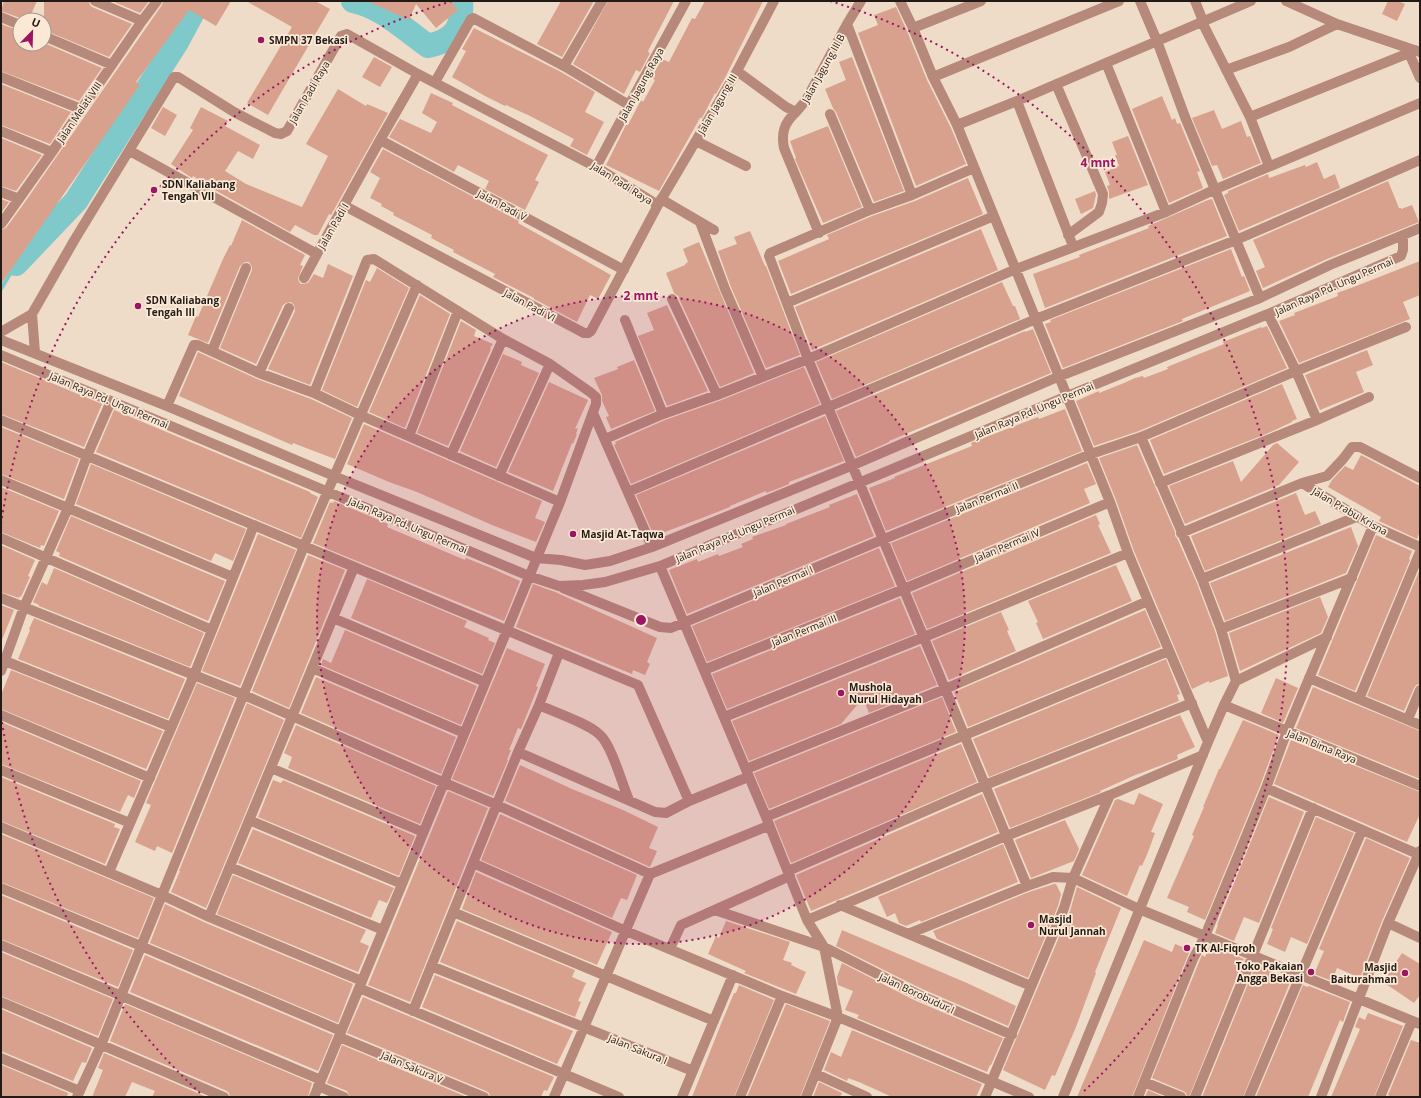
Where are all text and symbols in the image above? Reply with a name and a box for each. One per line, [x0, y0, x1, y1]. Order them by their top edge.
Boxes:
north arrow [12, 12, 52, 52]
text: U [29, 14, 43, 31]
street label: Jalan Jagung III B [798, 31, 848, 106]
place label: SMPN 37 Bekasi [269, 33, 348, 47]
marker: SMPN 37 Bekasi [256, 35, 266, 45]
street label: Jalan Jagung Raya [615, 45, 667, 124]
street label: Jalan Padi Raya [285, 58, 333, 127]
street label: Jalan Jagung III [694, 71, 740, 138]
street label: Jalan Melati VIII [53, 79, 105, 146]
text: 4 mnt [1081, 154, 1115, 171]
street label: Jalan Padi Raya [588, 158, 655, 208]
place label: SDN Kaliabang Tengah VII [162, 177, 235, 203]
marker: SDN Kaliabang Tengah VII [149, 185, 159, 195]
street label: Jalan Padi V [474, 186, 529, 224]
street label: Jalan Padi I [314, 201, 352, 252]
street label: Jalan Raya Pd. Ungu Permai [1272, 254, 1395, 319]
street label: Jalan Padi VI [501, 285, 558, 324]
text: 2 mnt [624, 287, 658, 304]
place label: SDN Kaliabang Tengah III [146, 293, 219, 319]
marker: SDN Kaliabang Tengah III [133, 301, 143, 311]
street label: Jalan Raya Pd. Ungu Permai [46, 368, 171, 431]
street label: Jalan Raya Pd. Ungu Permai [971, 379, 1096, 442]
street label: Jalan Permai II [953, 478, 1020, 516]
street label: Jalan Prabu Krisna [1309, 483, 1390, 538]
street label: Jalan Raya Pd. Ungu Permai [345, 493, 470, 556]
street label: Jalan Raya Pd. Ungu Permai [672, 503, 797, 566]
street label: Jalan Permai IV [971, 525, 1042, 565]
place label: Masjid At-Taqwa [581, 527, 664, 541]
marker: Masjid At-Taqwa [568, 529, 578, 539]
street label: Jalan Permai I [750, 562, 815, 600]
street label: Jalan Permai III [768, 611, 839, 650]
centre of rings [634, 613, 648, 627]
place label: Mushola Nurul Hidayah [849, 680, 922, 706]
marker: Mushola Nurul Hidayah [836, 688, 846, 698]
street label: Jalan Bima Raya [1284, 725, 1359, 766]
place label: Masjid Nurul Jannah [1039, 912, 1106, 938]
marker: Masjid Nurul Jannah [1026, 920, 1036, 930]
place label: TK Al-Fiqroh [1195, 941, 1255, 955]
marker: TK Al-Fiqroh [1182, 943, 1192, 953]
place label: Toko Pakaian Angga Bekasi [1236, 959, 1303, 985]
place label: Masjid Baiturahman [1331, 960, 1397, 986]
marker: Toko Pakaian Angga Bekasi [1306, 967, 1316, 977]
marker: Masjid Baiturahman [1400, 968, 1410, 978]
street label: Jalan Borobudur I [876, 969, 957, 1017]
street label: Jalan Sakura I [605, 1030, 670, 1067]
street label: Jalan Sakura V [378, 1047, 445, 1086]

